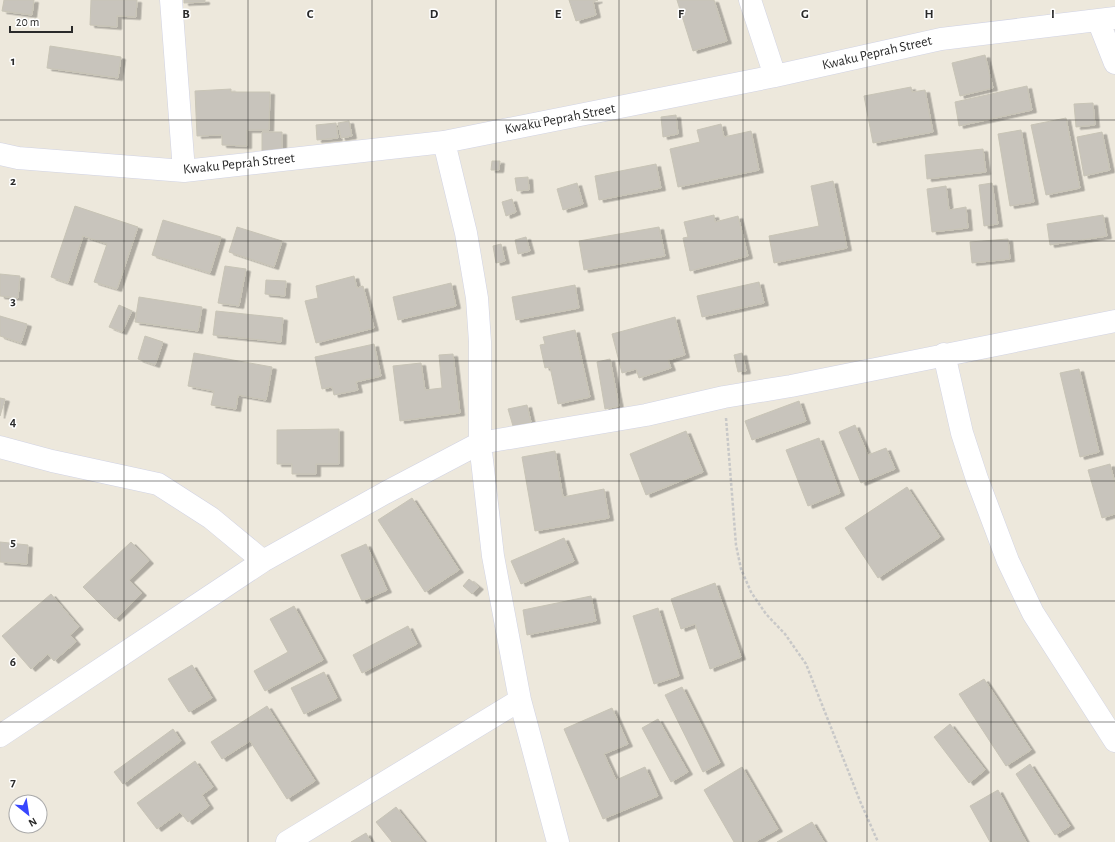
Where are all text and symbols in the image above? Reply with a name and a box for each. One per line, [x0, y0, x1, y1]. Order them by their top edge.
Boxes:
scale bar [10, 8, 72, 34]
text: B [182, 8, 190, 21]
text: C [307, 8, 314, 21]
text: D [430, 8, 439, 21]
text: E [555, 8, 562, 21]
text: F [678, 8, 685, 21]
text: G [801, 8, 809, 21]
text: H [924, 8, 934, 21]
text: I [1051, 8, 1055, 21]
text: 20 m [16, 16, 39, 28]
street label: Kwaku Peprah Street [821, 33, 934, 72]
text: 1 [11, 55, 15, 68]
street label: Kwaku Peprah Street [504, 101, 617, 137]
street label: Kwaku Peprah Street [182, 151, 296, 177]
text: 2 [10, 175, 16, 188]
text: 3 [10, 295, 16, 308]
text: 4 [10, 416, 17, 429]
text: 5 [10, 536, 16, 549]
text: 6 [10, 656, 16, 669]
text: 7 [10, 776, 16, 789]
north arrow [8, 794, 48, 834]
text: N [27, 816, 39, 829]

